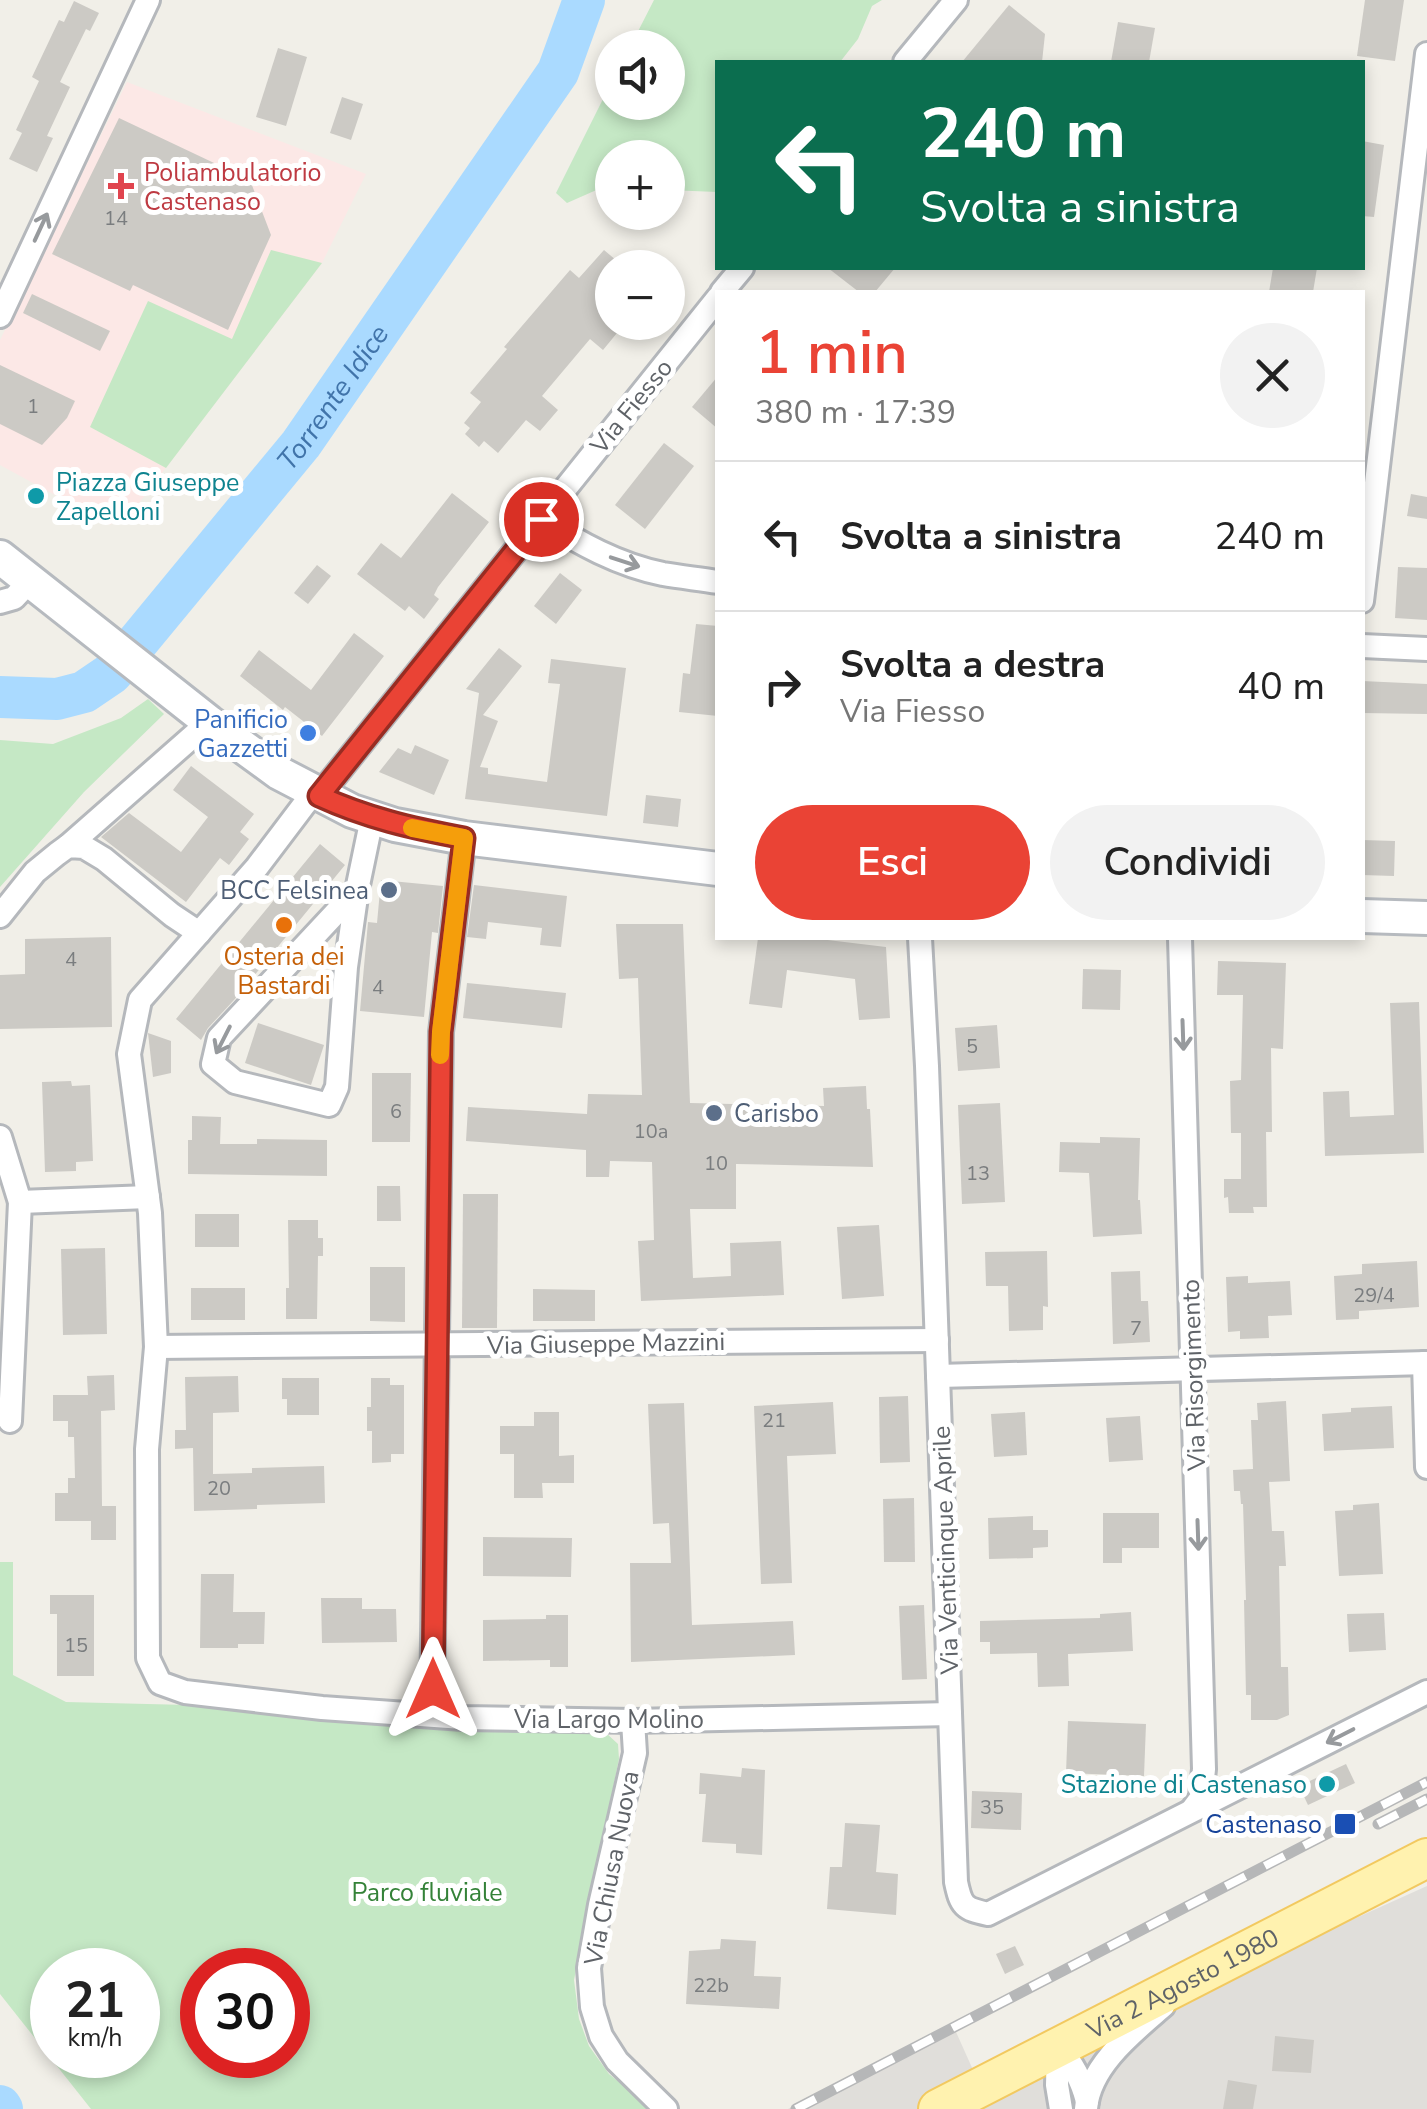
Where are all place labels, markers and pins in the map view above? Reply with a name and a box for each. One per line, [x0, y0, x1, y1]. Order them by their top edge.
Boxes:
place label: Poliambulatorio Castenaso [144, 156, 321, 219]
marker: Poliambulatorio Castenaso [108, 173, 134, 199]
place label: Piazza Giuseppe Zapelloni [56, 466, 239, 529]
pin [499, 477, 584, 562]
marker: Piazza Giuseppe Zapelloni [25, 485, 47, 507]
place label: Panificio Gazzetti [194, 703, 288, 766]
marker: Panificio Gazzetti [297, 722, 319, 744]
place label: BCC Felsinea [220, 874, 369, 908]
marker: BCC Felsinea [378, 879, 400, 901]
marker: Osteria dei Bastardi [273, 914, 295, 936]
place label: Osteria dei Bastardi [223, 940, 345, 1003]
place label: Carisbo [734, 1097, 819, 1131]
marker: Carisbo [703, 1102, 725, 1124]
place label: Stazione di Castenaso [1061, 1768, 1307, 1802]
marker: Stazione di Castenaso [1316, 1773, 1338, 1795]
place label: Castenaso [1205, 1808, 1322, 1842]
marker: Castenaso [1332, 1811, 1358, 1837]

